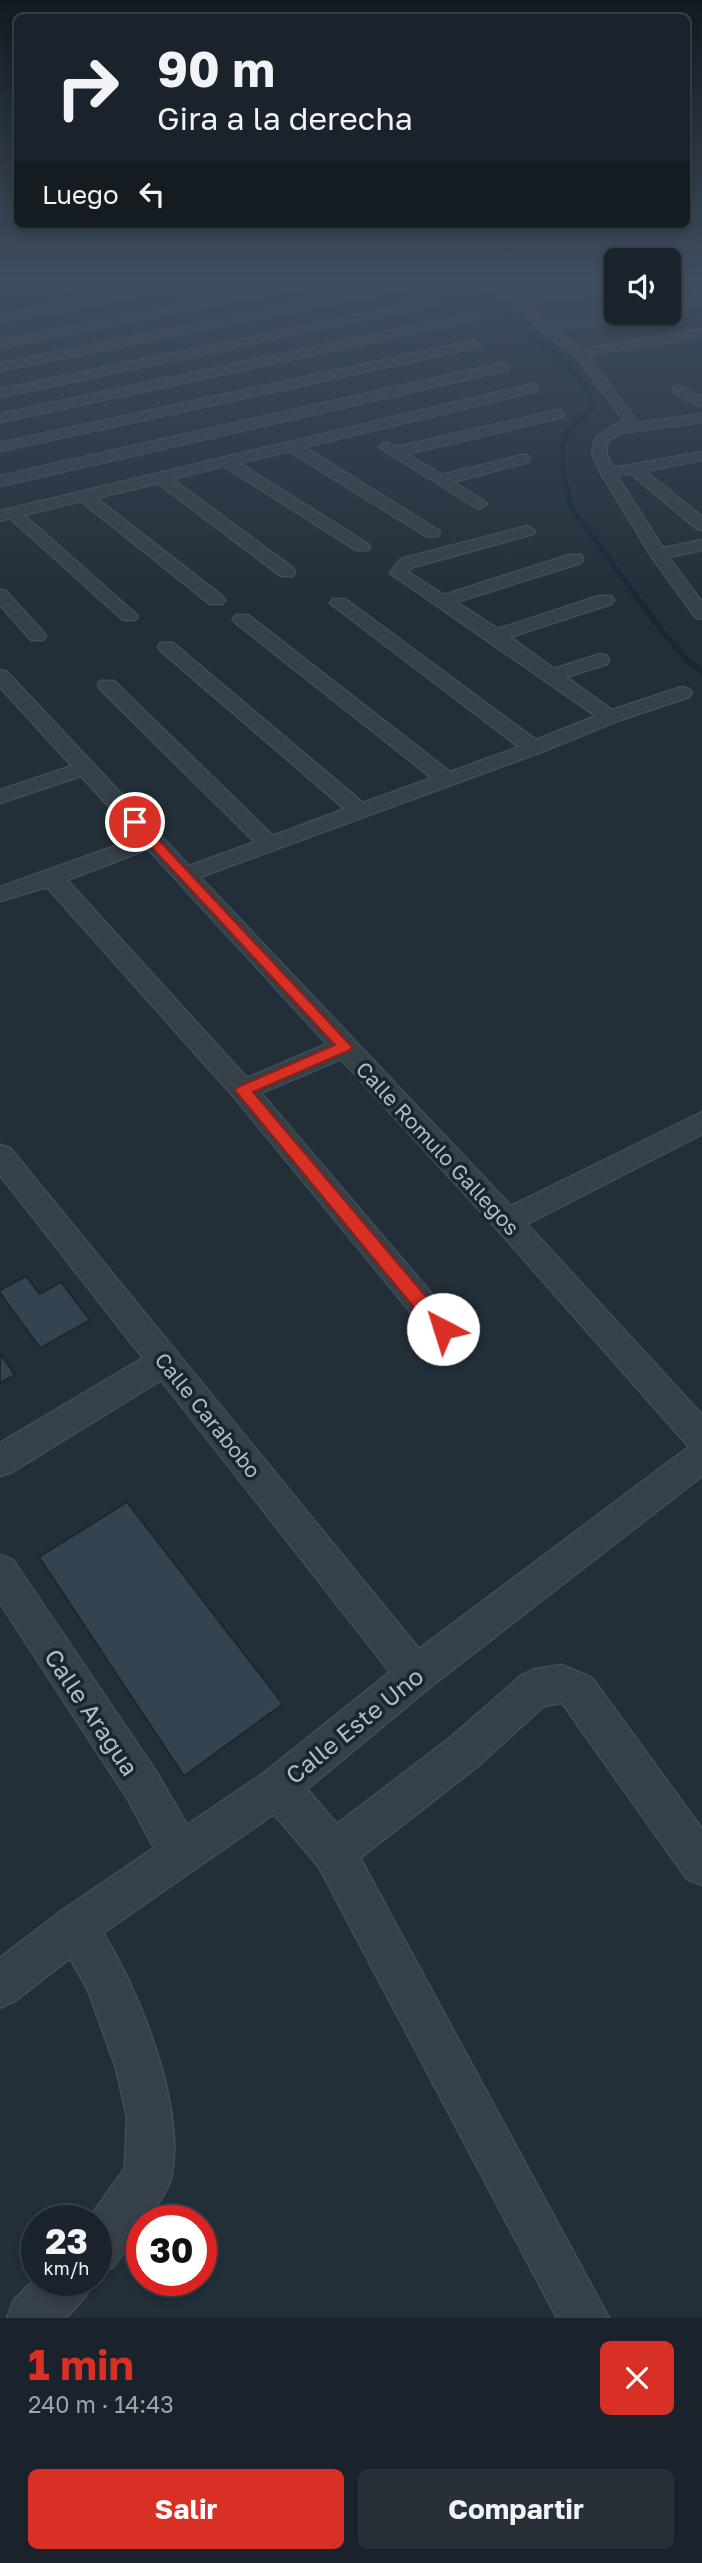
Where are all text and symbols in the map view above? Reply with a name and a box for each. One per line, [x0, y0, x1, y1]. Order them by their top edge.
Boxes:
text: 90 m [157, 39, 275, 98]
icon: right [42, 42, 133, 133]
text: Gira a la derecha [157, 99, 413, 137]
icon: left [133, 175, 171, 213]
text: Luego [42, 179, 119, 210]
map controls [604, 248, 681, 325]
button: sound [604, 248, 681, 325]
pin [105, 792, 165, 852]
icon: arrive [116, 803, 154, 841]
street label: Calle Romulo Gallegos [351, 1056, 525, 1240]
position arrow [406, 1292, 480, 1366]
street label: Calle Carabobo [149, 1347, 267, 1483]
street label: Calle Aragua [39, 1643, 145, 1781]
street label: Calle Este Uno [279, 1661, 429, 1789]
speed limit sign: 30 [126, 2205, 217, 2296]
text: 23 [45, 2220, 88, 2262]
text: km/h [44, 2257, 89, 2279]
text: 1 min [28, 2339, 134, 2389]
button: close [600, 2341, 674, 2415]
text: 240 m · 14:43 [28, 2390, 174, 2418]
button: Salir [28, 2469, 344, 2549]
button: Compartir [358, 2469, 674, 2549]

